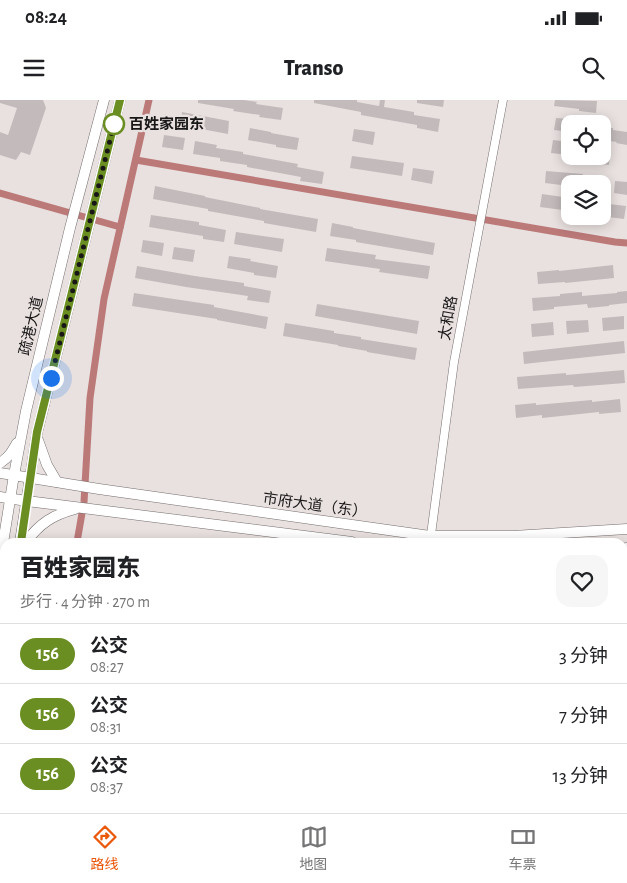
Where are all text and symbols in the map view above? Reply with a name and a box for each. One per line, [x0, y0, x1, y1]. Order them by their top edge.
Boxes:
text: 08:24 [25, 8, 67, 27]
icon: menu [20, 54, 48, 82]
icon: search [579, 54, 607, 82]
text: Transo [284, 57, 343, 79]
marker: 百姓家园东 [103, 113, 125, 135]
place label: 百姓家园东 [129, 115, 204, 132]
map controls [561, 115, 611, 225]
button: locate [561, 115, 611, 165]
button: layers [561, 175, 611, 225]
street label: 太和路 [436, 294, 460, 342]
street label: 疏港大道 [16, 295, 46, 357]
your location [39, 366, 64, 391]
street label: 市府大道（东） [262, 490, 368, 520]
button: heart [556, 555, 608, 607]
text: 百姓家园东 [20, 557, 140, 581]
text: 步行 · 4 分钟 · 270 m [20, 594, 150, 610]
text: 公交 [90, 637, 128, 656]
text: 156 [36, 645, 59, 663]
text: 3 分钟 [559, 647, 608, 666]
text: 08:27 [90, 659, 124, 675]
text: 公交 [90, 697, 128, 716]
text: 156 [36, 705, 59, 723]
text: 7 分钟 [559, 707, 608, 726]
text: 08:31 [90, 719, 122, 735]
text: 公交 [90, 757, 128, 776]
text: 156 [36, 765, 59, 783]
text: 13 分钟 [553, 767, 608, 786]
text: 08:37 [90, 779, 123, 795]
tab: 路线 [91, 823, 119, 874]
tab: 地图 [300, 823, 328, 874]
tab: 车票 [509, 823, 537, 874]

